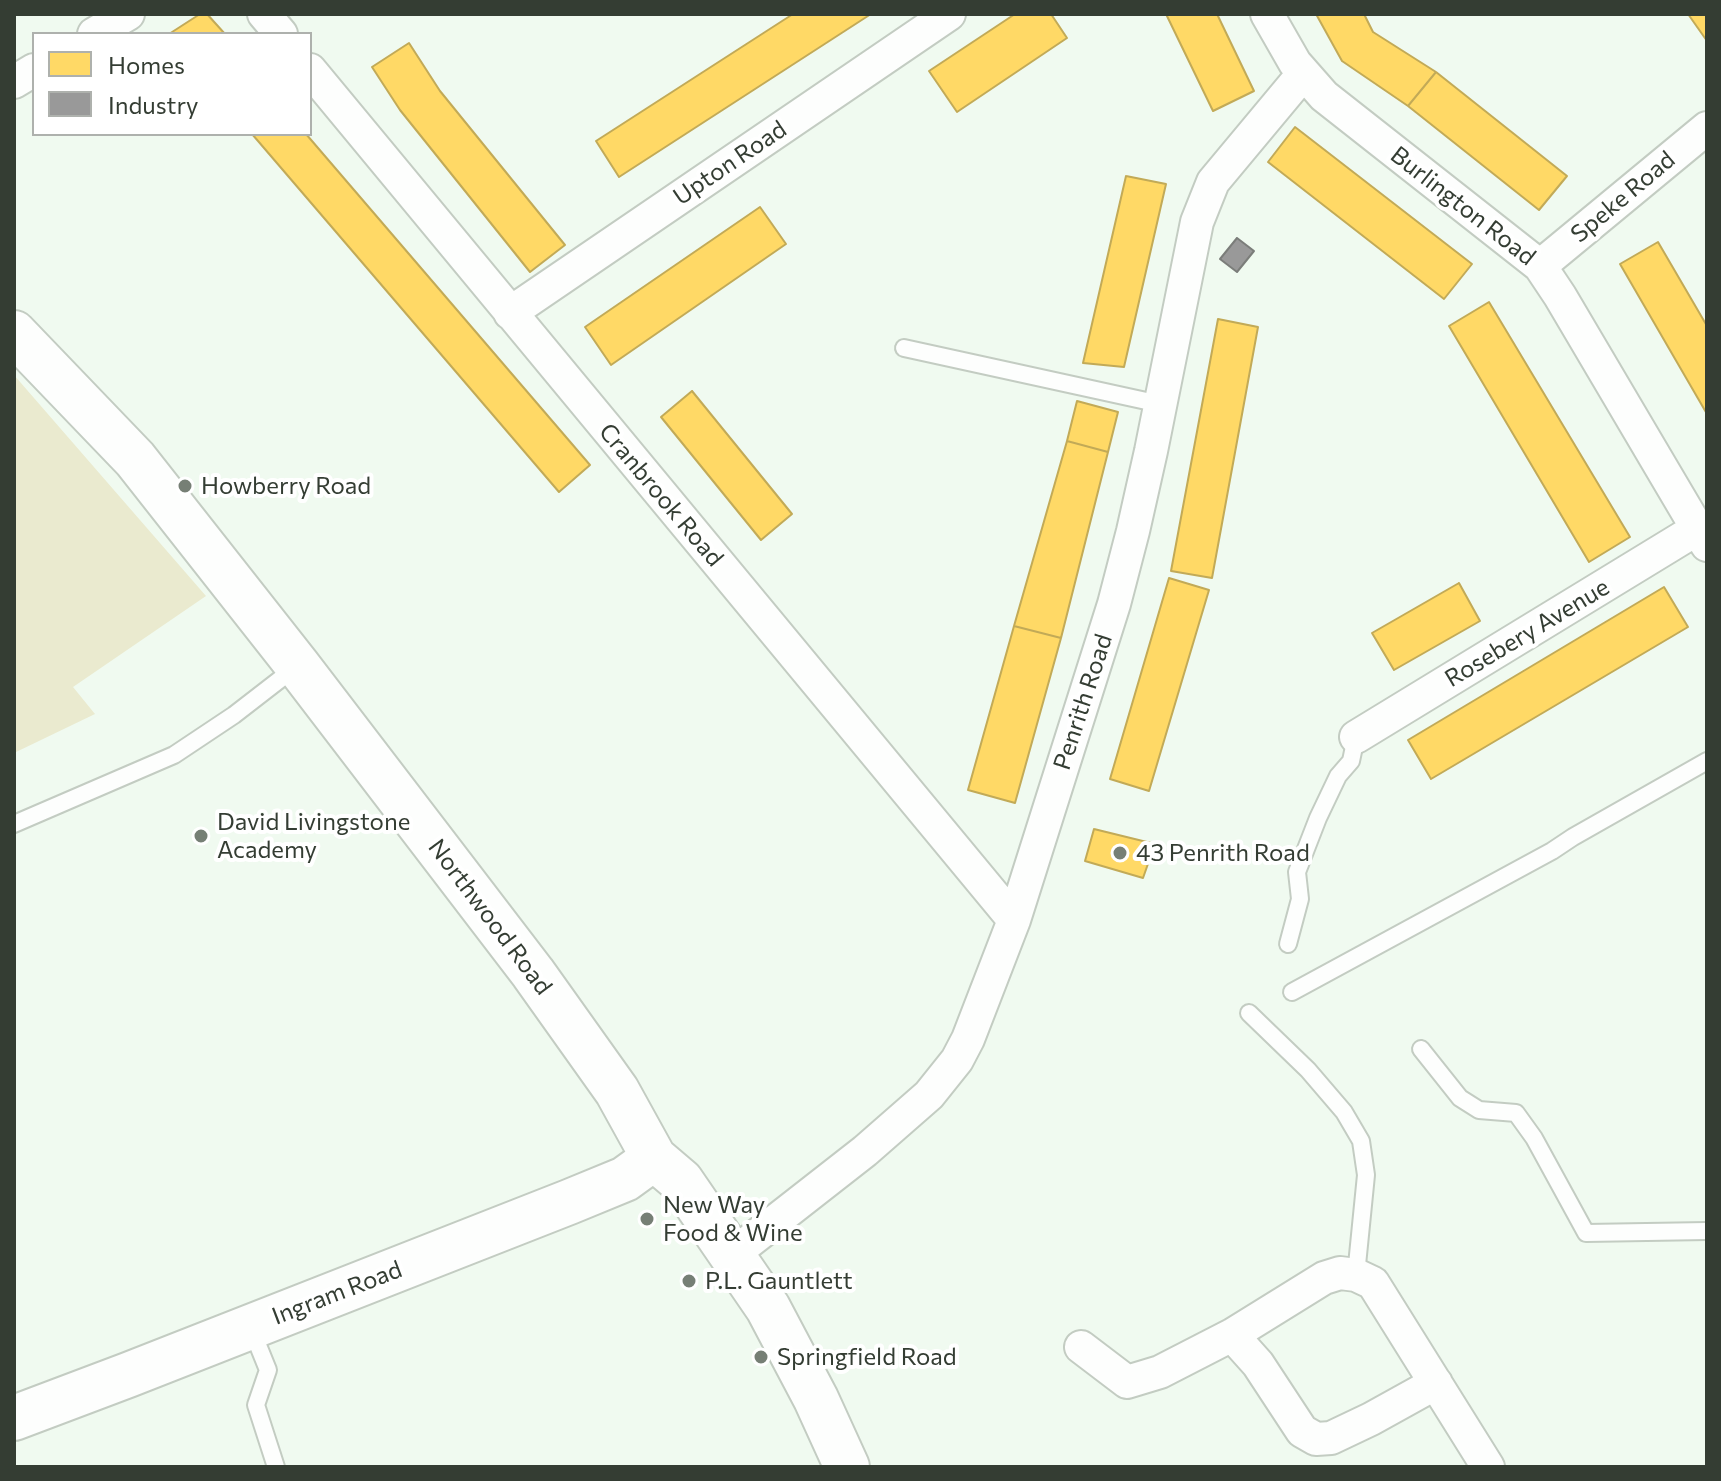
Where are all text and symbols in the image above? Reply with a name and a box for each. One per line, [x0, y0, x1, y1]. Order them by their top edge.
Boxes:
legend [32, 32, 312, 136]
text: Homes [108, 50, 185, 79]
text: Industry [108, 90, 198, 119]
street label: Upton Road [668, 115, 792, 211]
street label: Burlington Road [1385, 141, 1541, 271]
street label: Speke Road [1565, 145, 1681, 249]
street label: Cranbrook Road [593, 418, 729, 572]
place label: Howberry Road [201, 472, 371, 500]
marker: Howberry Road [176, 477, 194, 495]
street label: Rosebery Avenue [1440, 573, 1614, 693]
street label: Penrith Road [1048, 630, 1118, 774]
place label: David Livingstone Academy [217, 808, 410, 864]
marker: David Livingstone Academy [192, 827, 210, 845]
street label: Northwood Road [422, 834, 558, 1000]
place label: 43 Penrith Road [1136, 839, 1310, 867]
marker: 43 Penrith Road [1111, 844, 1129, 862]
place label: New Way Food & Wine [663, 1191, 803, 1247]
marker: New Way Food & Wine [638, 1210, 656, 1228]
street label: Ingram Road [268, 1255, 406, 1331]
place label: P.L. Gauntlett [705, 1267, 853, 1295]
marker: P.L. Gauntlett [680, 1272, 698, 1290]
place label: Springfield Road [777, 1343, 957, 1371]
marker: Springfield Road [752, 1348, 770, 1366]

